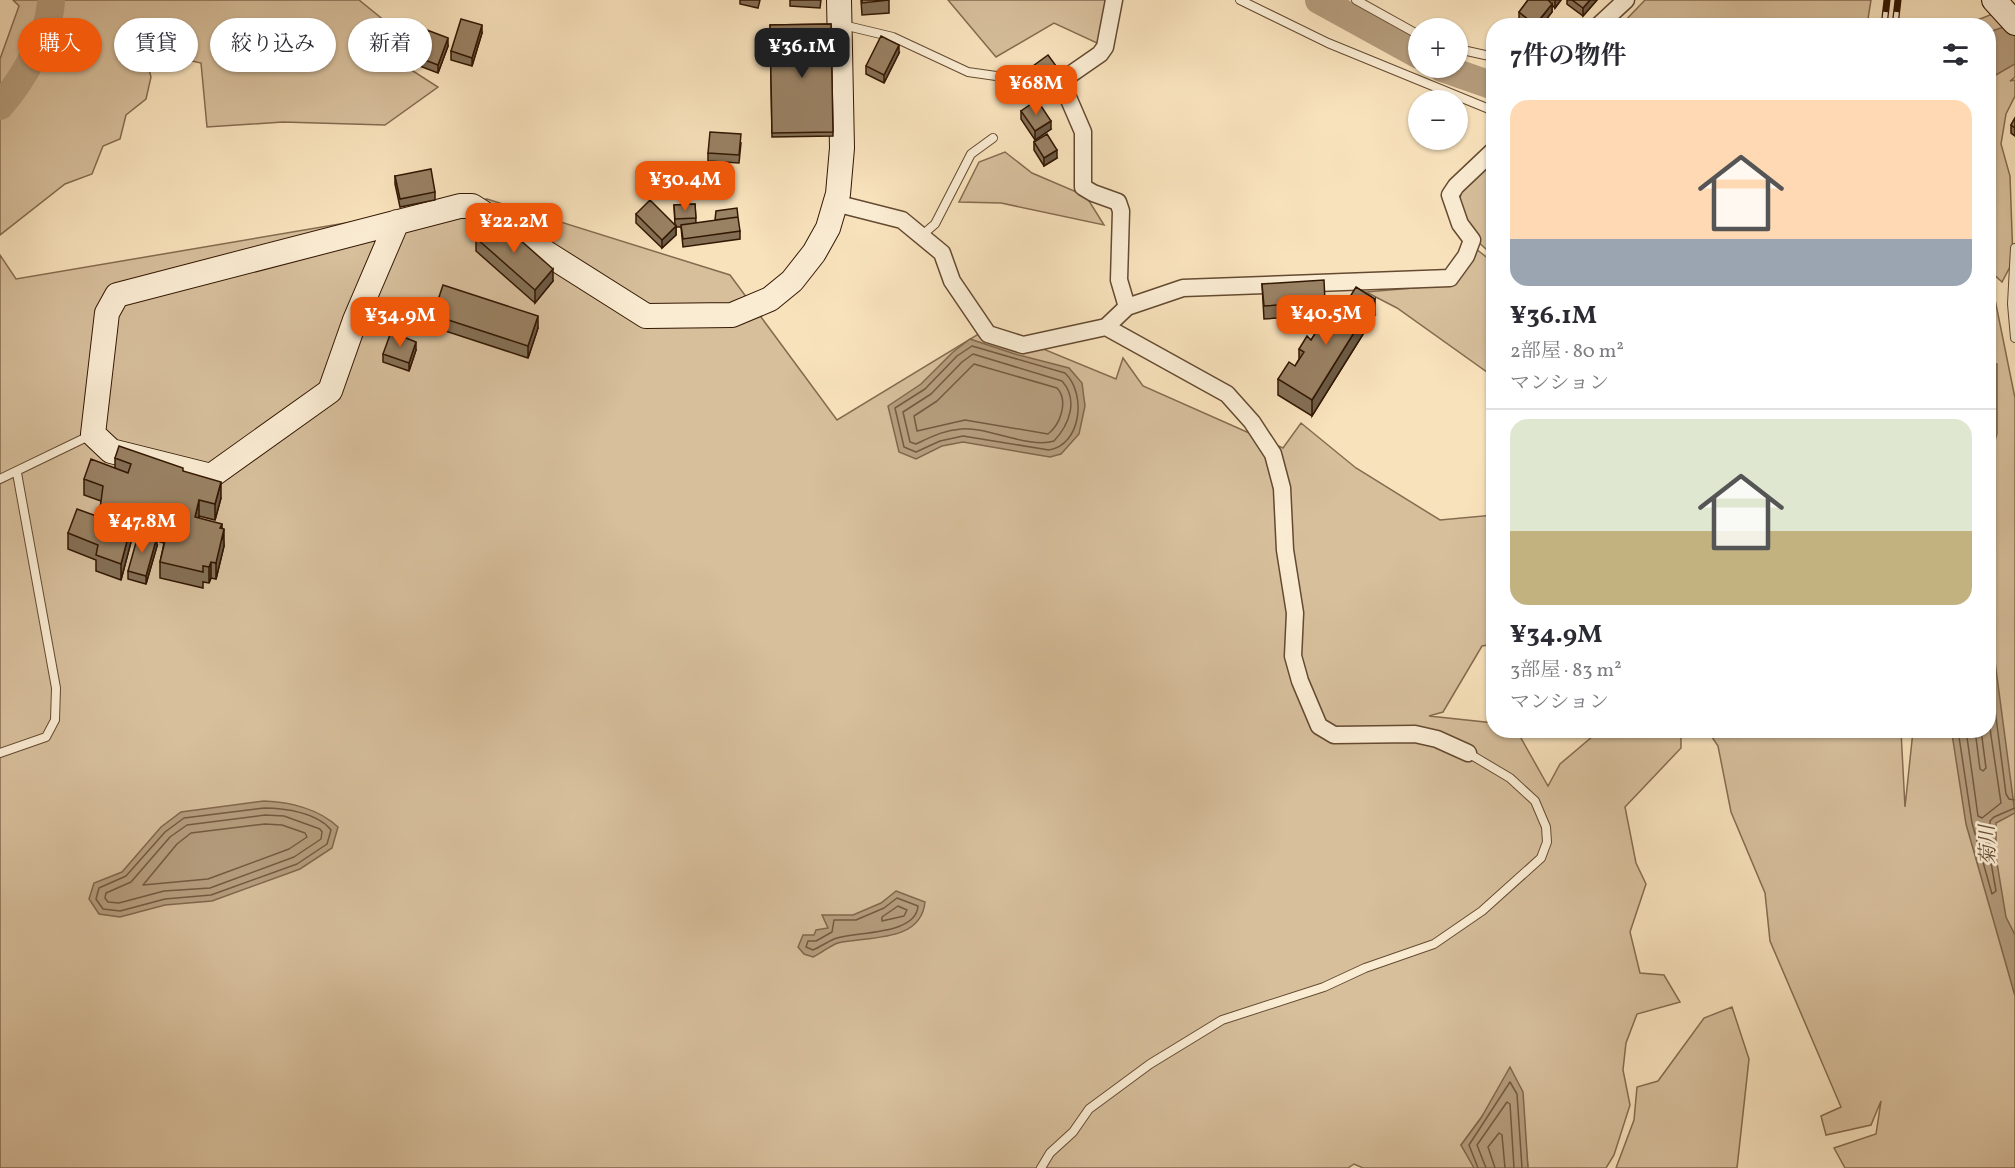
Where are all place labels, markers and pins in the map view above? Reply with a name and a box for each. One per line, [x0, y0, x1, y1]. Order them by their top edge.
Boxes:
pin: ¥36.1M [753, 28, 851, 79]
pin: ¥68M [1000, 65, 1072, 116]
pin: ¥30.4M [636, 161, 734, 212]
pin: ¥22.2M [465, 203, 563, 254]
pin: ¥40.5M [1277, 295, 1375, 346]
pin: ¥34.9M [351, 297, 449, 348]
pin: ¥47.8M [93, 503, 191, 554]

